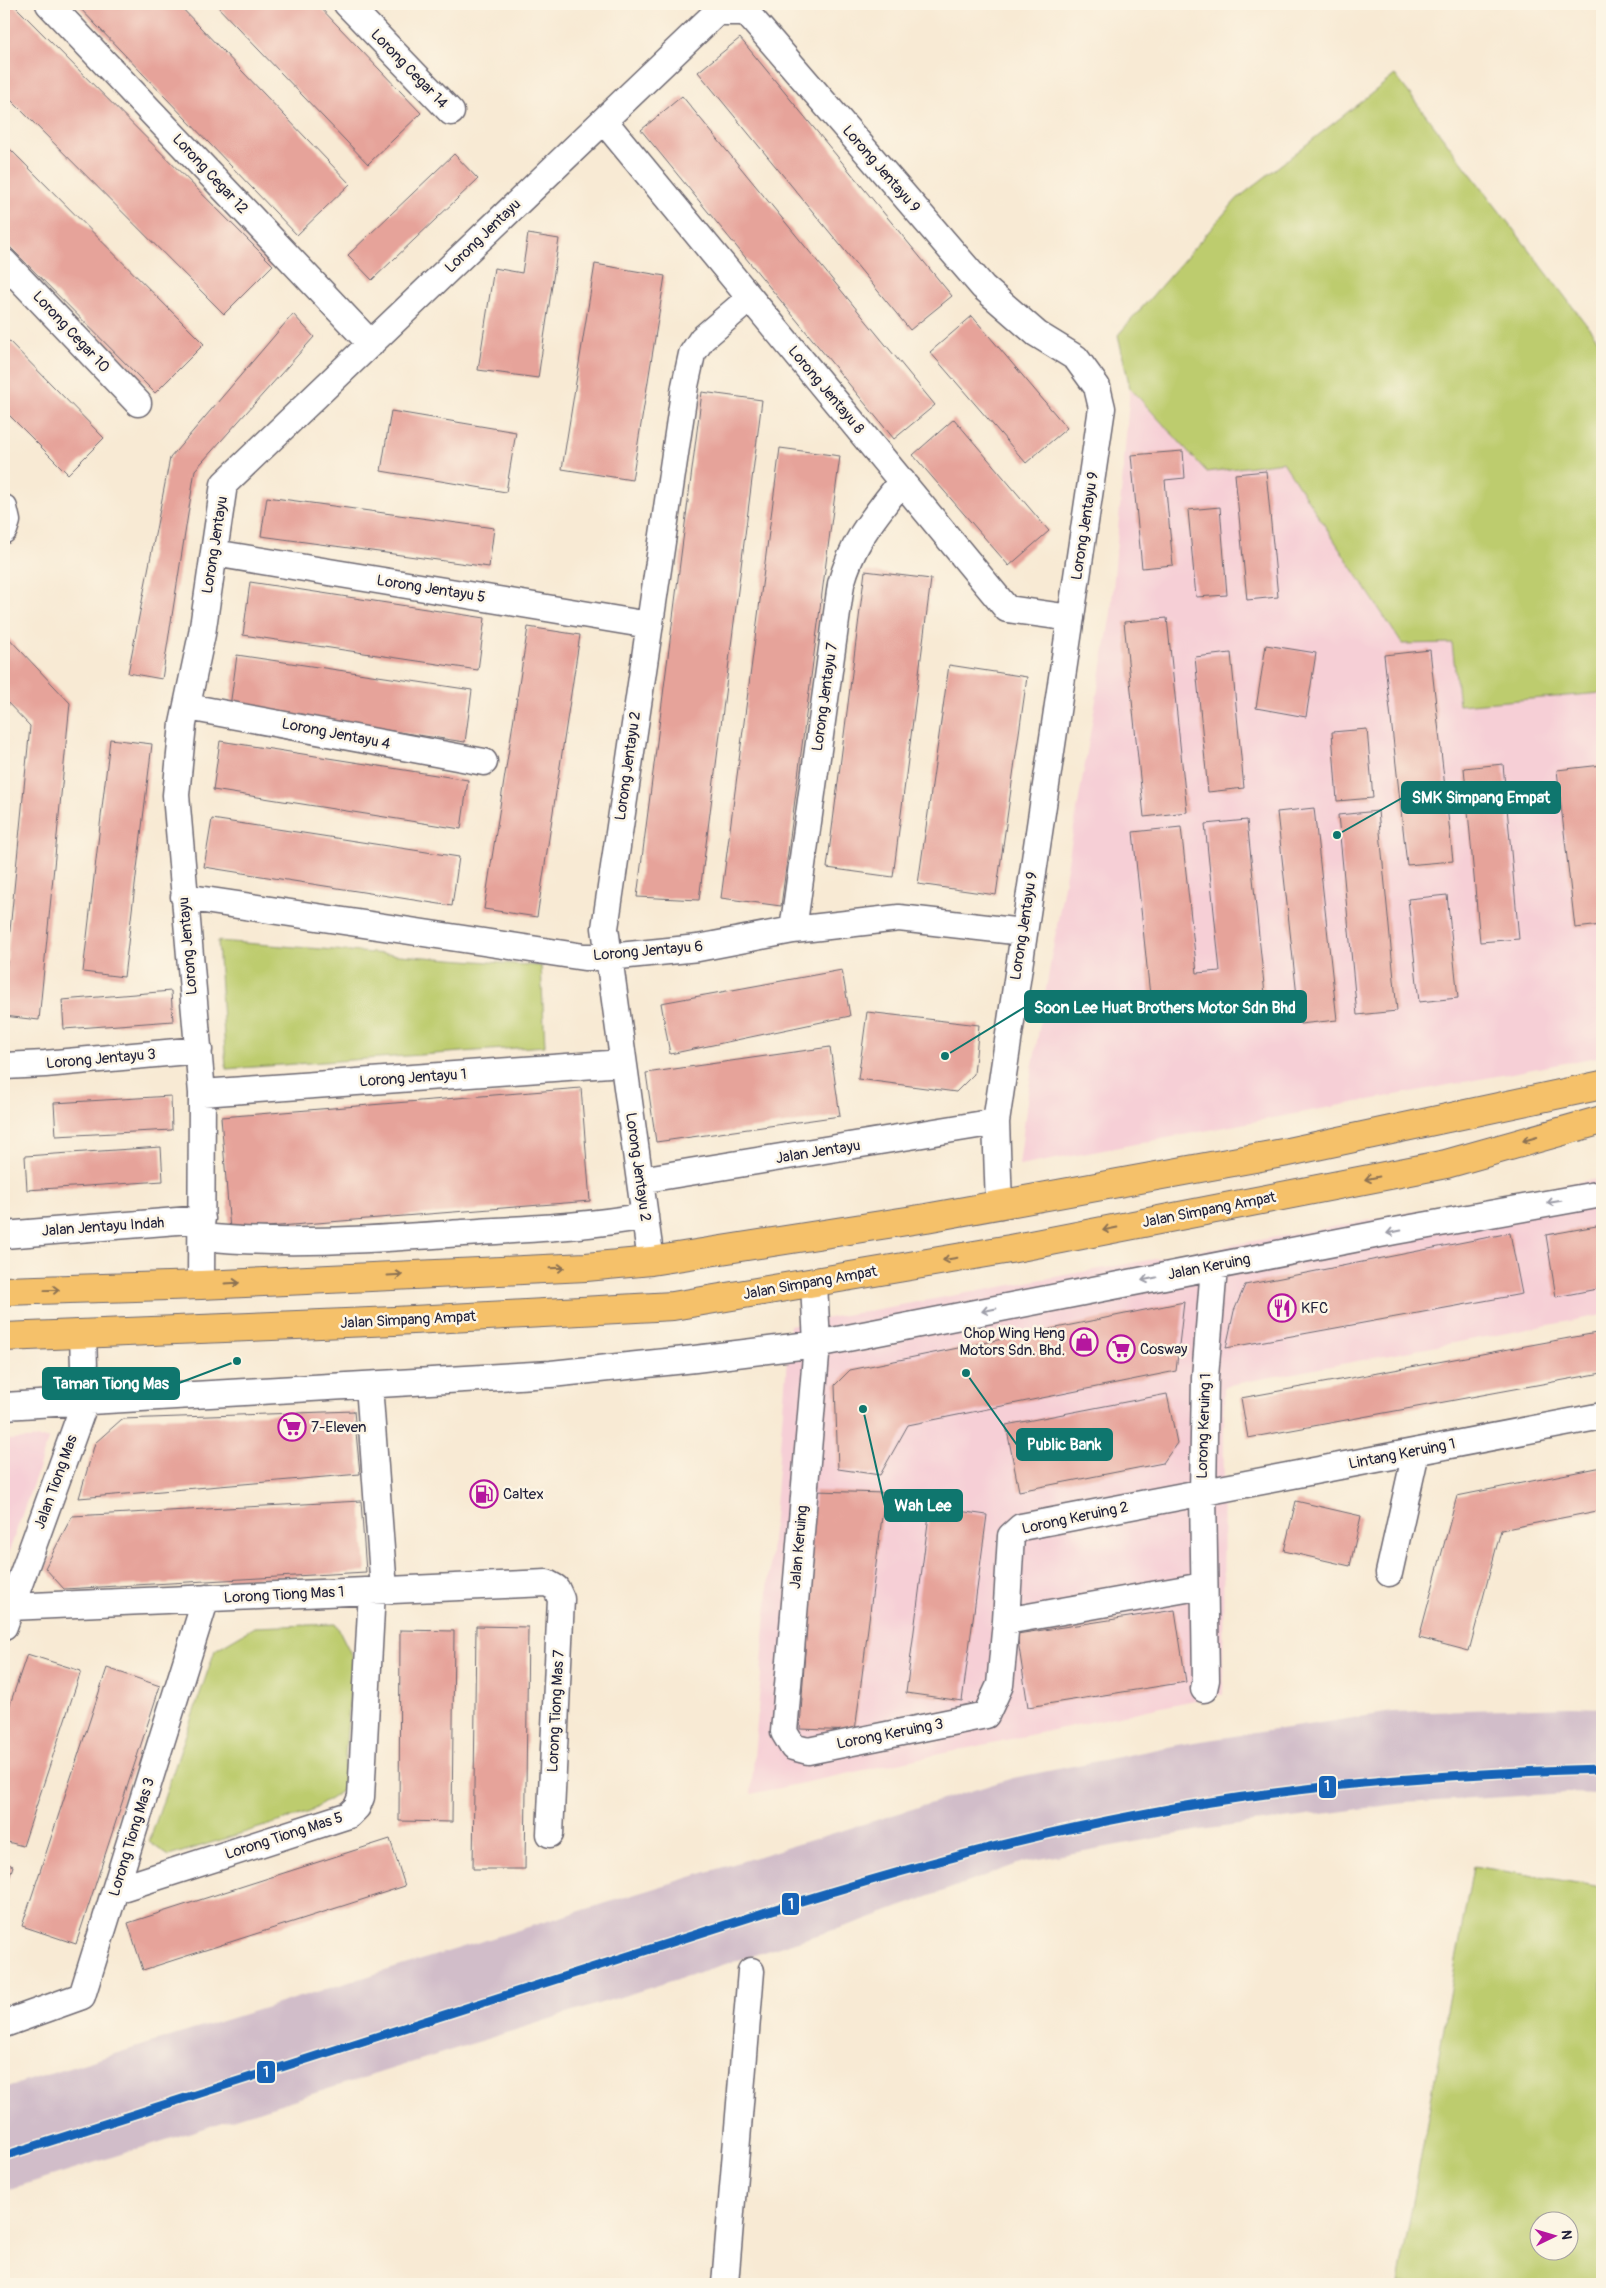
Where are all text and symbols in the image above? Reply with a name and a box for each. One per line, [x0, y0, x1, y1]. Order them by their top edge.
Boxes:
street label: Lorong Cegar 14 [366, 25, 452, 113]
street label: Lorong Jentayu 9 [838, 122, 924, 216]
street label: Lorong Cegar 12 [168, 130, 252, 218]
street label: Lorong Jentayu [441, 195, 525, 277]
street label: Lorong Cegar 10 [28, 287, 114, 377]
street label: Lorong Jentayu 8 [784, 342, 869, 438]
street label: Lorong Jentayu 9 [1067, 471, 1103, 581]
street label: Lorong Jentayu [198, 495, 232, 595]
street label: Lorong Jentayu 5 [375, 571, 487, 607]
street label: Lorong Jentayu 7 [808, 641, 842, 753]
street label: Lorong Jentayu 2 [611, 710, 645, 822]
street label: Lorong Jentayu 4 [280, 714, 392, 754]
callout: SMK Simpang Empat [1402, 782, 1560, 813]
text: SMK Simpang Empat [1412, 788, 1551, 808]
street label: Lorong Jentayu 9 [1006, 871, 1042, 981]
street label: Lorong Jentayu [174, 896, 202, 996]
street label: Lorong Jentayu 6 [592, 937, 704, 965]
callout: Soon Lee Huat Brothers Motor Sdn Bhd [1025, 991, 1306, 1022]
text: Soon Lee Huat Brothers Motor Sdn Bhd [1034, 998, 1296, 1018]
street label: Lorong Jentayu 3 [45, 1045, 157, 1073]
street label: Lorong Jentayu 1 [359, 1065, 467, 1091]
street label: Lorong Jentayu 2 [621, 1111, 655, 1223]
one-way arrow [1522, 1135, 1538, 1145]
street label: Jalan Jentayu [774, 1136, 862, 1168]
one-way arrow [1365, 1174, 1381, 1184]
street label: Jalan Simpang Ampat [1141, 1188, 1278, 1232]
one-way arrow [1547, 1197, 1563, 1207]
street label: Jalan Jentayu Indah [41, 1213, 165, 1241]
one-way arrow [1102, 1225, 1118, 1235]
one-way arrow [1387, 1227, 1403, 1237]
street label: Jalan Keruing [1166, 1250, 1252, 1284]
one-way arrow [942, 1255, 958, 1265]
street label: Jalan Simpang Ampat [742, 1262, 879, 1304]
one-way arrow [549, 1264, 565, 1273]
one-way arrow [386, 1271, 402, 1280]
one-way arrow [1141, 1275, 1157, 1284]
one-way arrow [224, 1279, 240, 1288]
one-way arrow [44, 1285, 60, 1294]
restaurant icon: KFC [1267, 1293, 1297, 1323]
place label: KFC [1301, 1299, 1328, 1318]
one-way arrow [982, 1306, 998, 1316]
street label: Jalan Simpang Ampat [340, 1307, 477, 1333]
place label: Chop Wing Heng Motors Sdn. Bhd. [959, 1324, 1065, 1360]
shop icon: Chop Wing Heng Motors Sdn. Bhd. [1069, 1327, 1099, 1357]
supermarket icon: Cosway [1106, 1334, 1136, 1364]
place label: Cosway [1140, 1340, 1188, 1359]
callout: Taman Tiong Mas [43, 1368, 179, 1399]
street label: Lorong Keruing 1 [1193, 1373, 1215, 1479]
text: Taman Tiong Mas [52, 1374, 170, 1394]
supermarket icon: 7-Eleven [277, 1412, 307, 1442]
place label: 7-Eleven [311, 1418, 366, 1437]
callout: Public Bank [1017, 1429, 1112, 1460]
street label: Jalan Tiong Mas [30, 1432, 82, 1532]
street label: Lintang Keruing 1 [1347, 1434, 1457, 1474]
text: Public Bank [1027, 1435, 1102, 1455]
fuel station icon: Caltex [469, 1479, 499, 1509]
place label: Caltex [503, 1485, 544, 1504]
callout: Wah Lee [885, 1490, 962, 1521]
text: Wah Lee [895, 1496, 953, 1516]
street label: Lorong Keruing 2 [1020, 1497, 1130, 1539]
street label: Jalan Keruing [786, 1504, 812, 1590]
street label: Lorong Tiong Mas 1 [223, 1582, 345, 1608]
street label: Lorong Tiong Mas 7 [543, 1649, 569, 1773]
street label: Lorong Keruing 3 [835, 1714, 945, 1754]
street label: Lorong Tiong Mas 3 [105, 1775, 159, 1899]
line badge: 1 [1318, 1775, 1337, 1799]
text: 1 [1324, 1778, 1330, 1795]
street label: Lorong Tiong Mas 5 [223, 1808, 345, 1864]
line badge: 1 [781, 1892, 800, 1916]
text: 1 [788, 1896, 794, 1913]
line badge: 1 [256, 2060, 276, 2084]
text: 1 [263, 2064, 269, 2081]
north arrow [1528, 2210, 1578, 2260]
text: N [1558, 2229, 1575, 2240]

